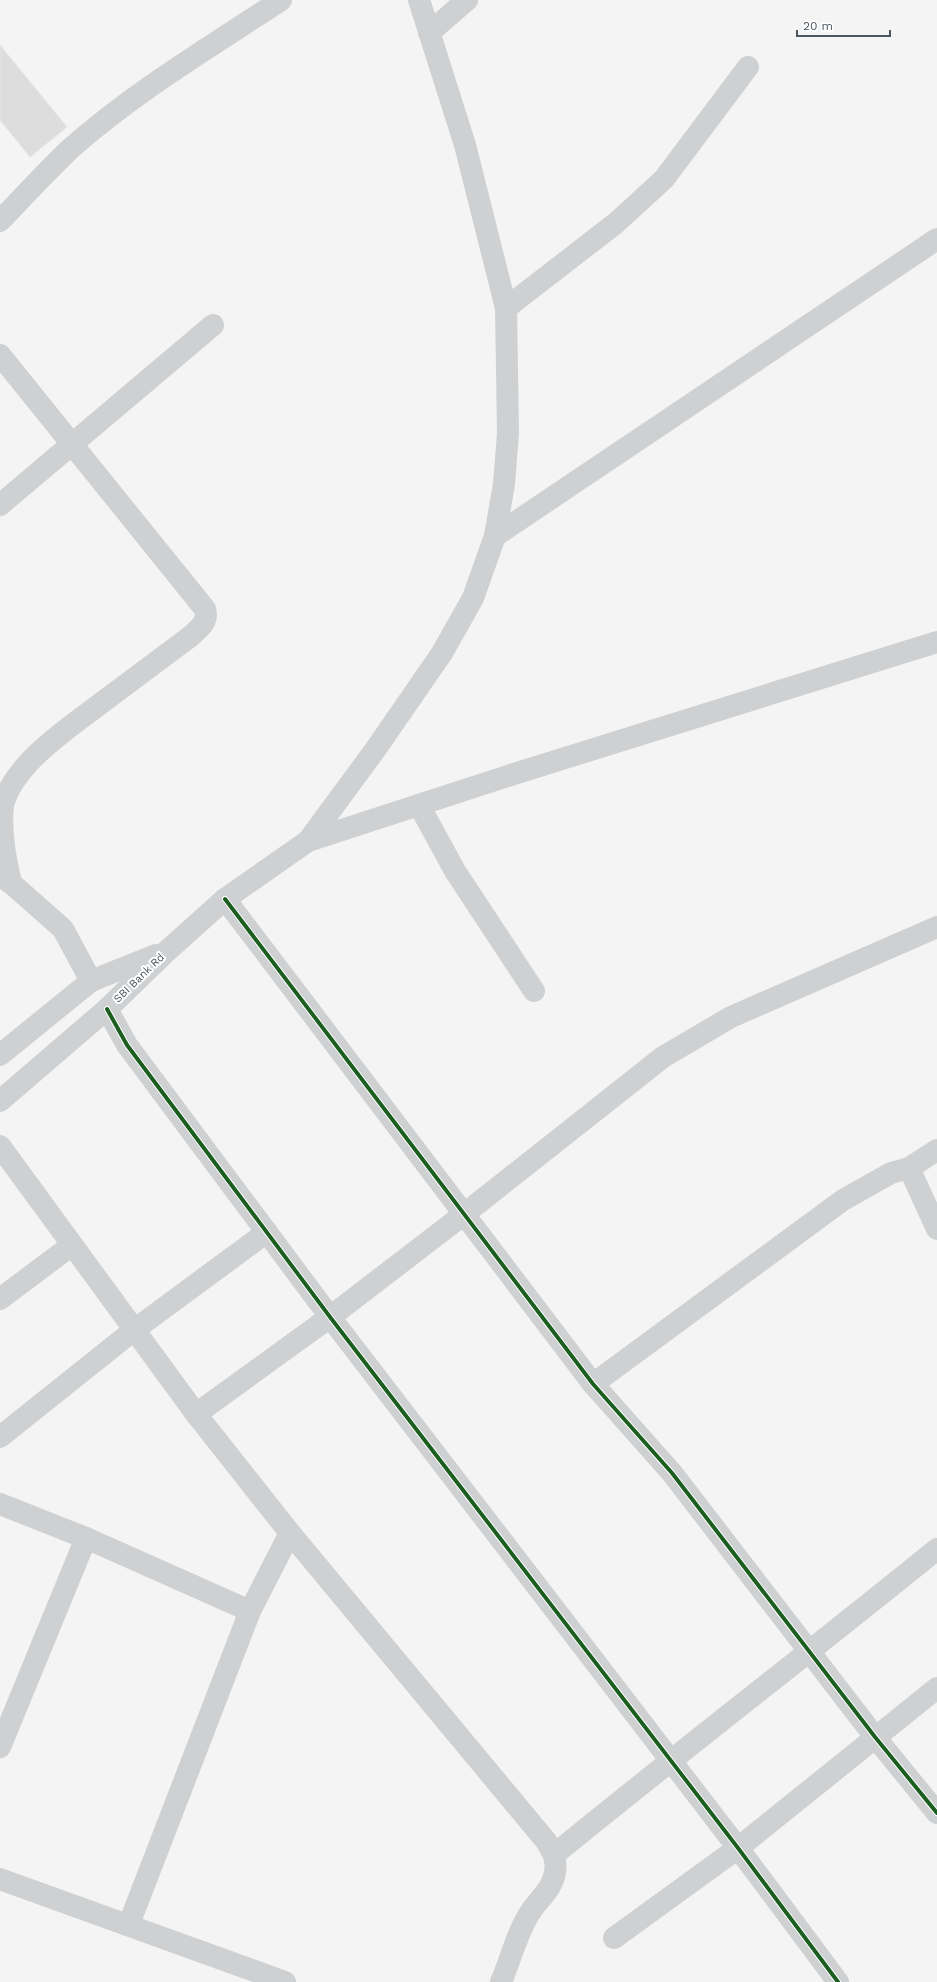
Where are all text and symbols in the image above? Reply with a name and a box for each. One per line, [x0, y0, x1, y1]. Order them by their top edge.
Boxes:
scale bar [797, 12, 890, 38]
text: 20 m [803, 19, 833, 33]
street label: SBI Bank Rd [111, 951, 167, 1005]

